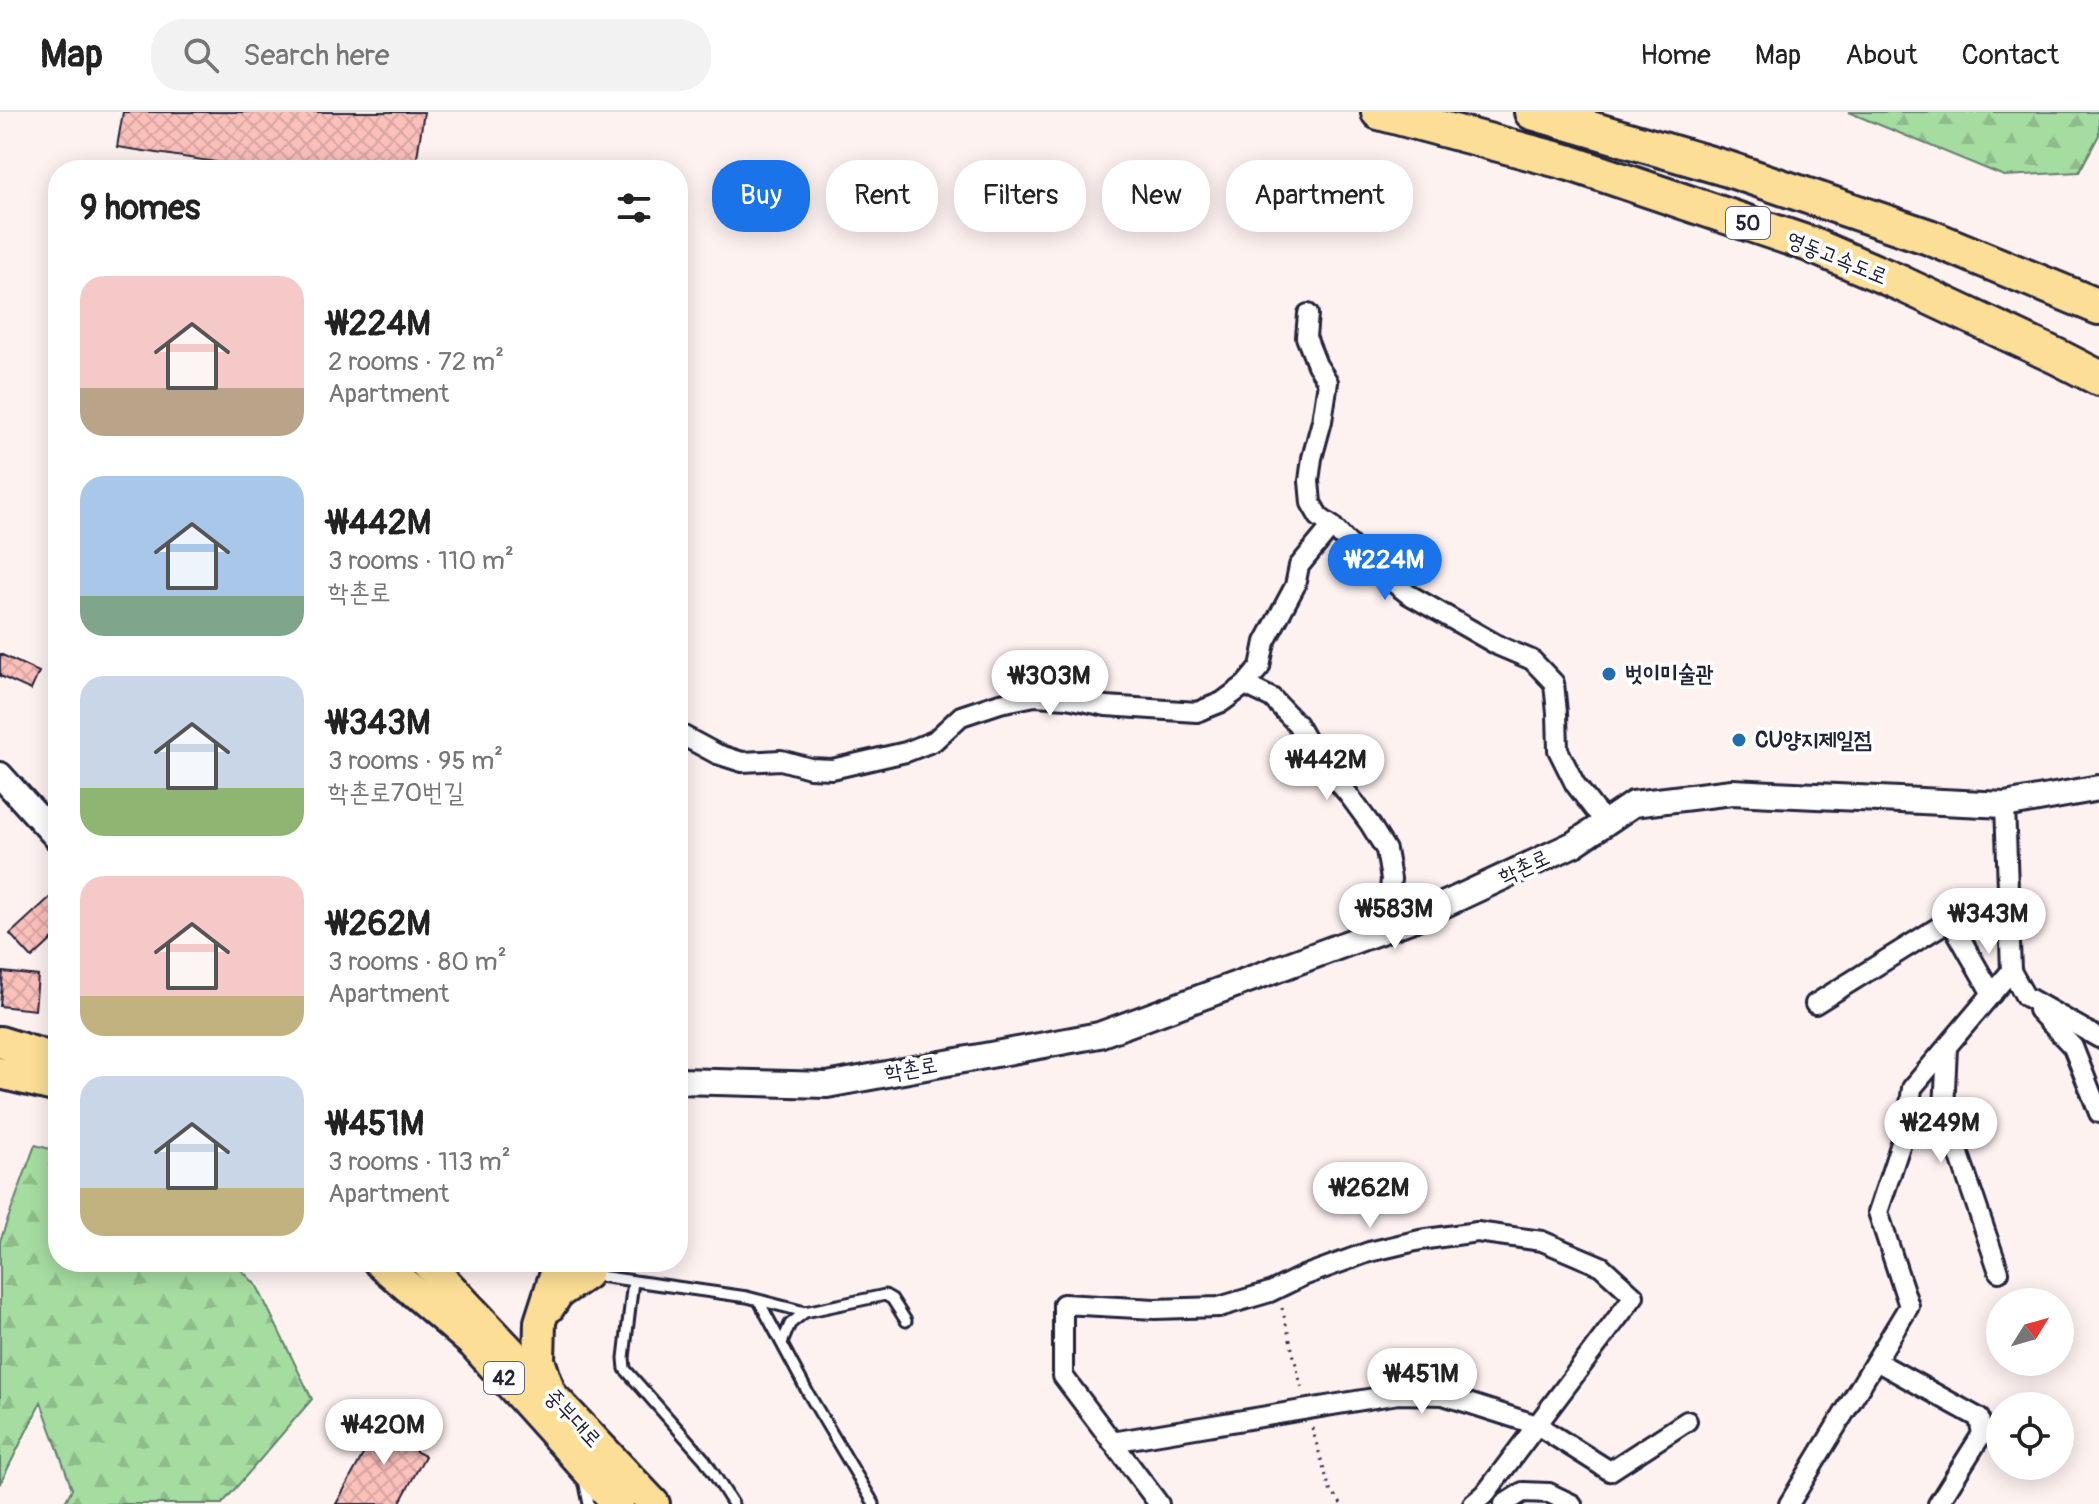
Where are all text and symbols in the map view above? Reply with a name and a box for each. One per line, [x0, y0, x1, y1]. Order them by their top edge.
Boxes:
search box [151, 19, 711, 91]
text: Map [40, 31, 103, 79]
icon: search [179, 33, 223, 77]
text: Search here [243, 37, 390, 74]
text: Home [1640, 38, 1711, 73]
text: Map [1755, 38, 1801, 73]
text: About [1845, 38, 1918, 73]
text: Contact [1962, 38, 2059, 73]
chip: Buy [712, 160, 810, 232]
chip: Rent [826, 160, 938, 232]
chip: Filters [954, 160, 1086, 232]
chip: New [1102, 160, 1210, 232]
chip: Apartment [1226, 160, 1413, 232]
icon: filters [612, 186, 656, 230]
text: 9 homes [80, 187, 200, 230]
road number: 50 [1726, 207, 1770, 239]
street label: 영동고속도로 [1783, 225, 1891, 291]
text: ₩224M [328, 303, 431, 346]
icon: home [144, 308, 240, 404]
text: 2 rooms · 72 m² [328, 346, 504, 378]
text: Apartment [328, 378, 449, 410]
text: ₩442M [328, 502, 431, 545]
icon: home [144, 508, 240, 604]
pin: ₩224M [1329, 534, 1441, 602]
text: ₩224M [1346, 544, 1424, 576]
text: 3 rooms · 110 m² [328, 545, 514, 577]
text: 학촌로 [328, 577, 391, 609]
pin: ₩303M [994, 650, 1106, 718]
text: ₩303M [1009, 660, 1091, 692]
place label: 벗이미술관 [1625, 660, 1714, 688]
marker: 벗이미술관 [1600, 665, 1618, 683]
text: ₩343M [328, 702, 431, 745]
icon: home [144, 708, 240, 804]
place label: CU양지제일점 [1755, 726, 1872, 754]
marker: CU양지제일점 [1730, 731, 1748, 749]
pin: ₩442M [1271, 734, 1383, 802]
text: ₩442M [1287, 744, 1367, 776]
text: 3 rooms · 95 m² [328, 745, 503, 777]
text: 학촌로70번길 [328, 777, 464, 809]
street label: 학촌로 [1494, 843, 1554, 891]
pin: ₩583M [1339, 883, 1451, 951]
pin: ₩343M [1933, 888, 2045, 956]
text: ₩583M [1357, 893, 1433, 925]
text: ₩343M [1950, 898, 2028, 930]
text: ₩262M [328, 903, 431, 946]
icon: home [144, 908, 240, 1004]
text: 3 rooms · 80 m² [328, 946, 507, 978]
text: Apartment [328, 978, 449, 1010]
street label: 학촌로 [882, 1051, 940, 1087]
pin: ₩249M [1885, 1097, 1997, 1165]
text: ₩451M [328, 1103, 424, 1146]
text: ₩249M [1902, 1107, 1980, 1139]
icon: home [144, 1108, 240, 1204]
text: 3 rooms · 113 m² [328, 1146, 511, 1178]
pin: ₩262M [1314, 1162, 1426, 1230]
text: ₩262M [1331, 1172, 1409, 1204]
text: Apartment [328, 1178, 449, 1210]
north arrow [1986, 1288, 2074, 1376]
map controls [1986, 1288, 2074, 1480]
pin: ₩451M [1366, 1348, 1478, 1416]
text: ₩451M [1385, 1358, 1459, 1390]
road number: 42 [484, 1362, 524, 1394]
street label: 중부대로 [539, 1383, 607, 1453]
button: locate [1986, 1392, 2074, 1480]
pin: ₩420M [328, 1399, 440, 1467]
text: ₩420M [343, 1409, 425, 1441]

